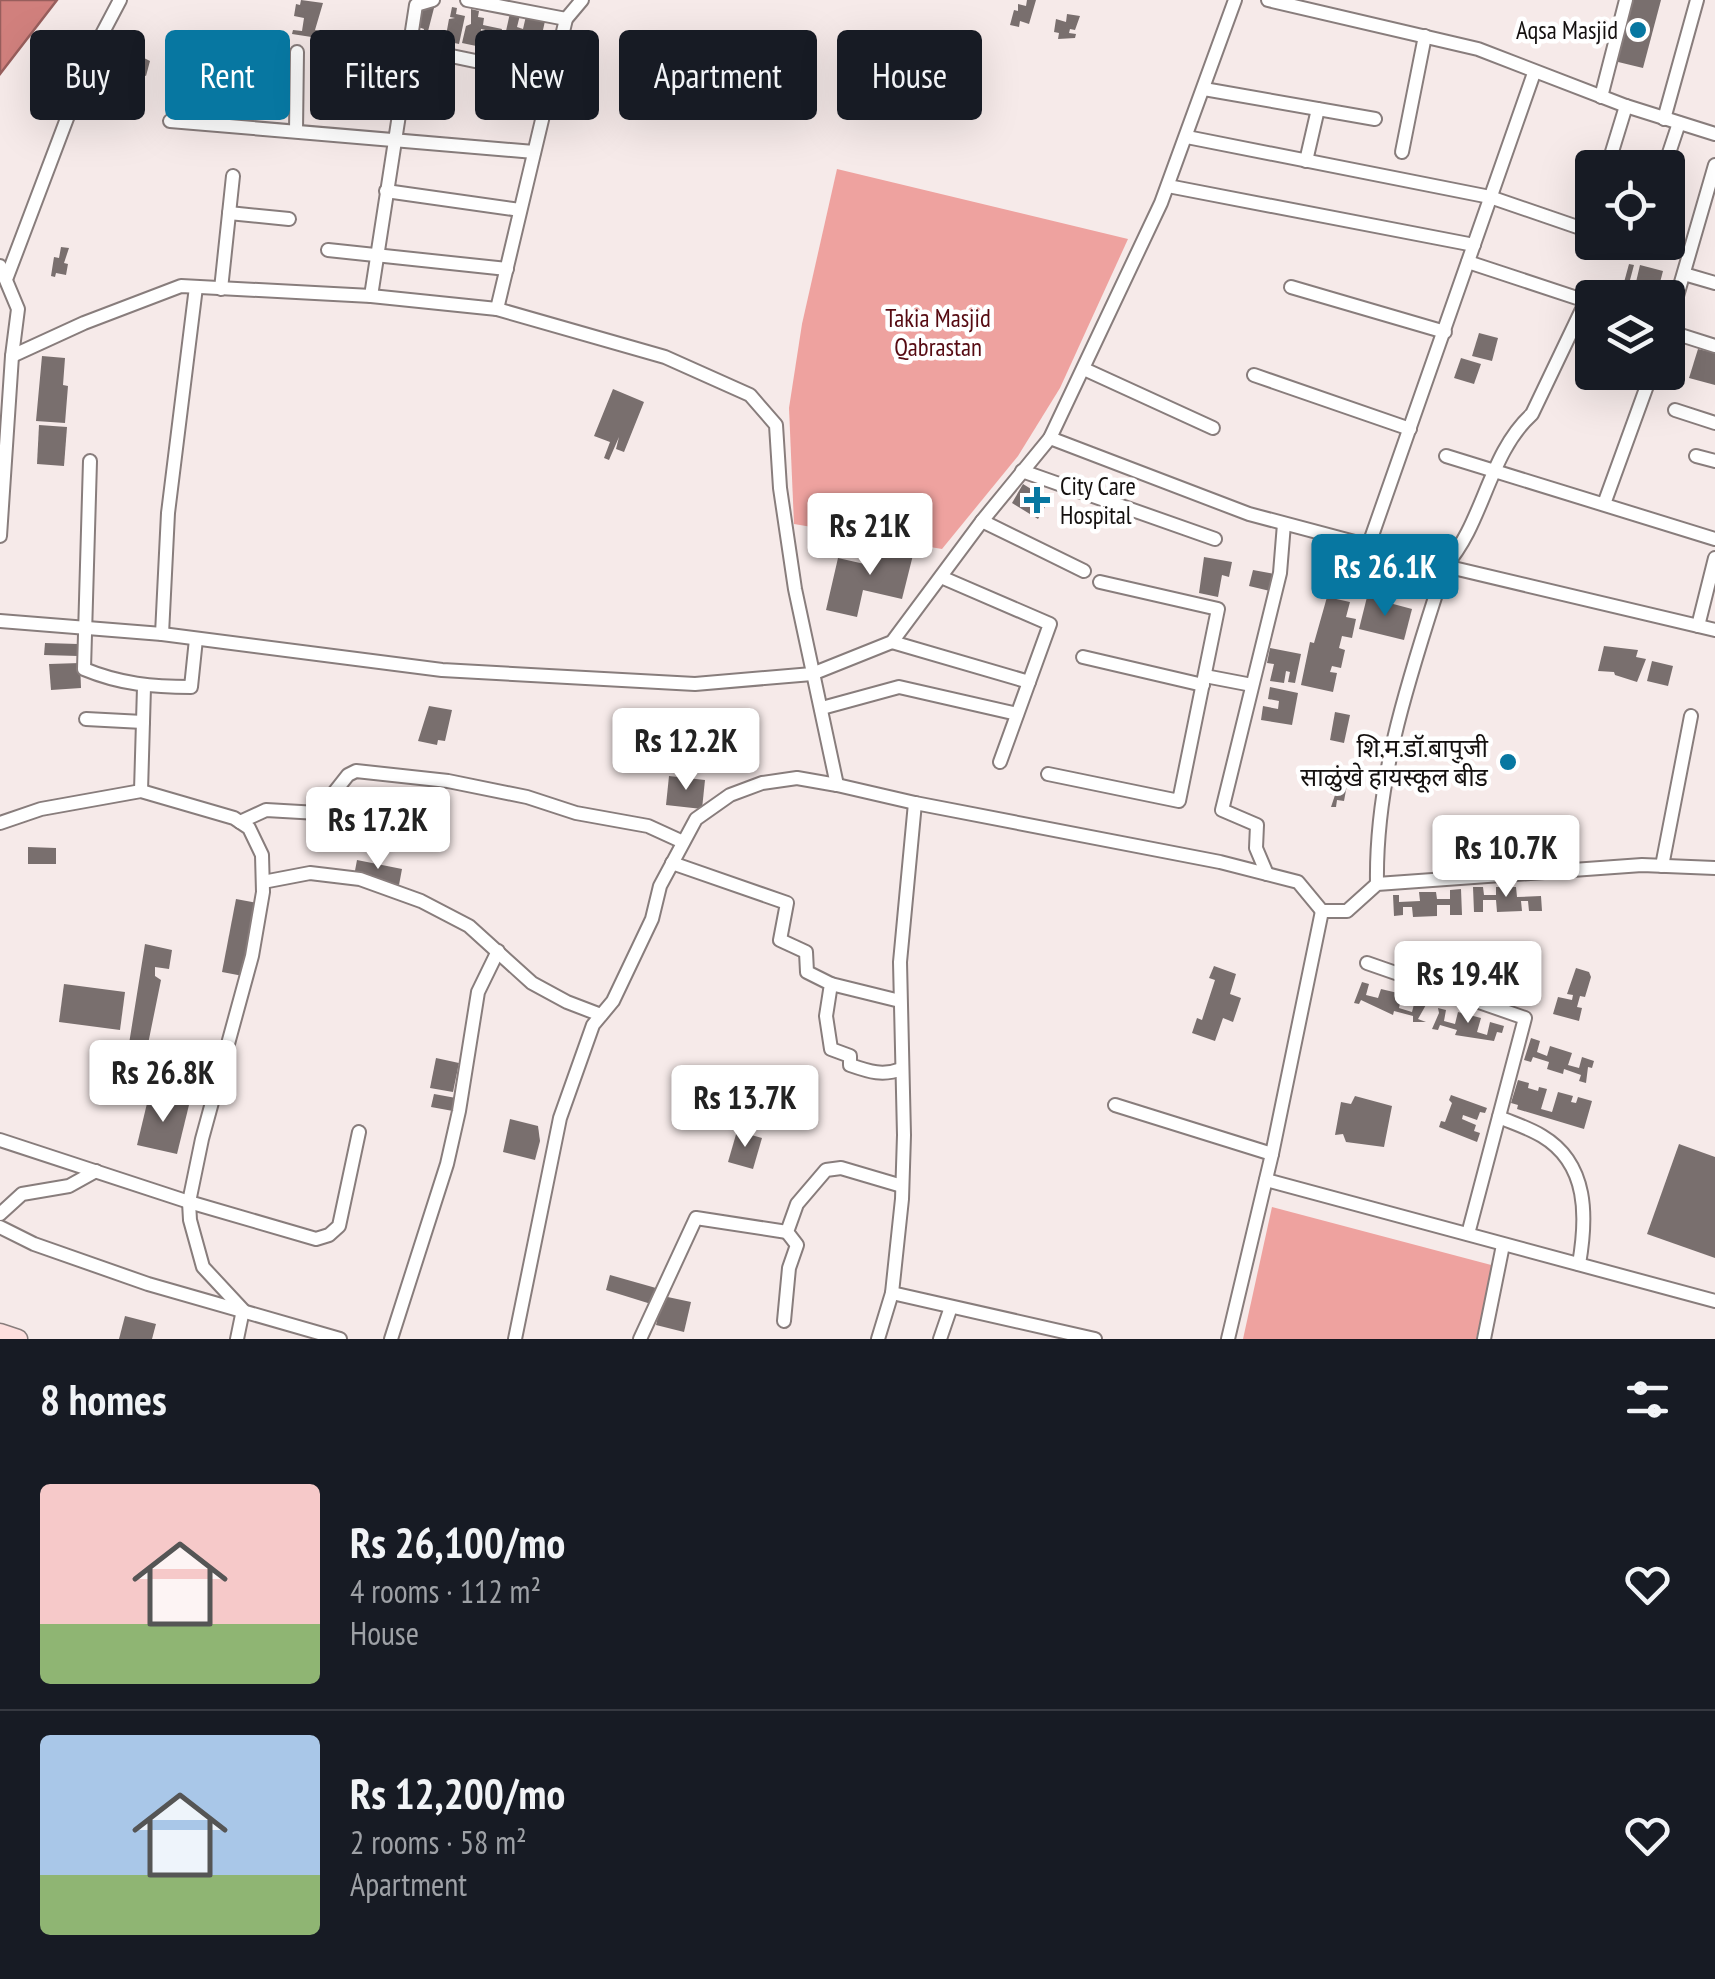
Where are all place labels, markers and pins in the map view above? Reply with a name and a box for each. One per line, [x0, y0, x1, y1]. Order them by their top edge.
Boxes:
place label: Aqsa Masjid [1516, 14, 1618, 46]
marker: Aqsa Masjid [1627, 19, 1649, 41]
place label: City Care Hospital [1060, 470, 1136, 531]
marker: City Care Hospital [1024, 487, 1050, 513]
pin: Rs 21K [789, 493, 951, 578]
pin: Rs 26.1K [1282, 534, 1488, 619]
pin: Rs 12.2K [583, 708, 789, 793]
place label: शि.म.डॉ.बापुजी साळुंखे हायस्कूल बीड [1300, 732, 1489, 793]
marker: शि.म.डॉ.बापुजी साळुंखे हायस्कूल बीड [1497, 751, 1519, 773]
pin: Rs 17.2K [275, 787, 481, 872]
pin: Rs 10.7K [1403, 815, 1609, 900]
pin: Rs 19.4K [1365, 941, 1571, 1026]
pin: Rs 26.8K [60, 1040, 266, 1125]
pin: Rs 13.7K [642, 1065, 848, 1150]

